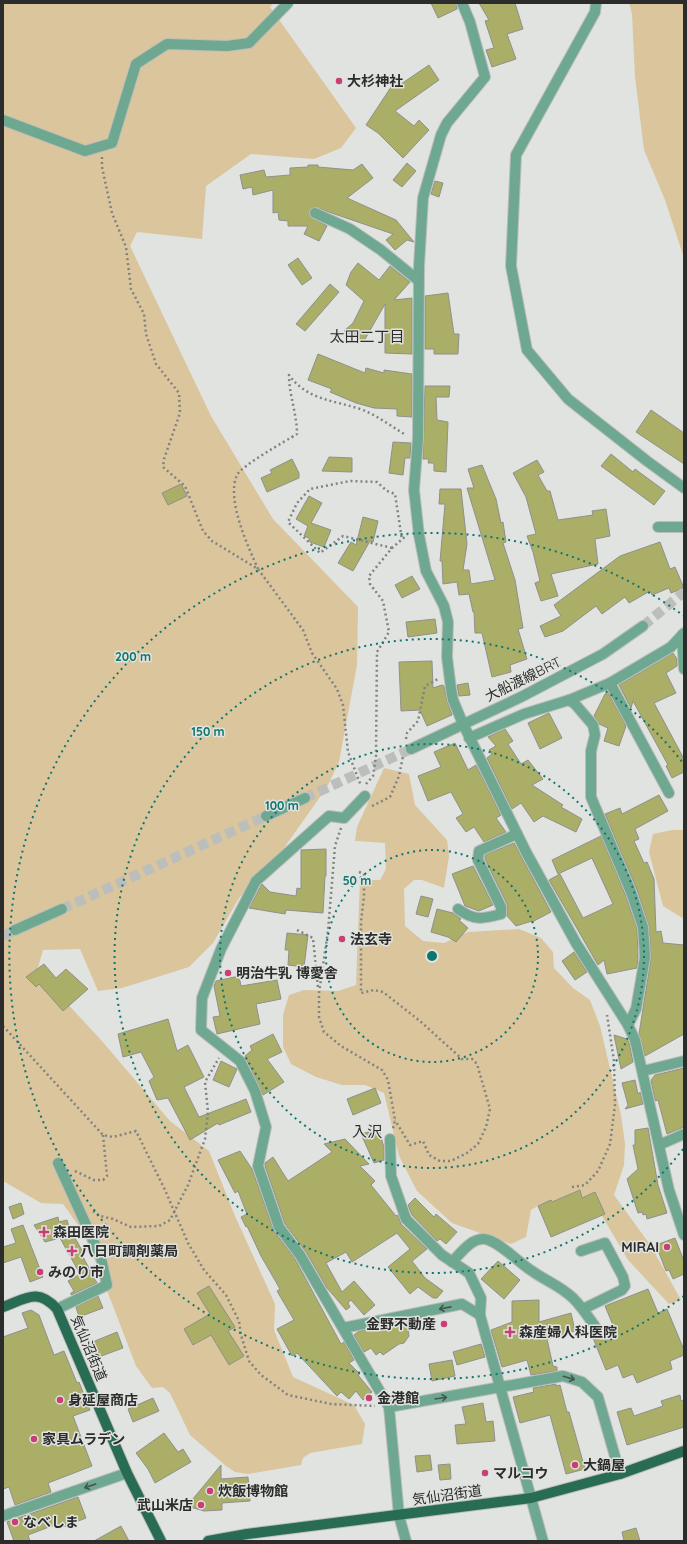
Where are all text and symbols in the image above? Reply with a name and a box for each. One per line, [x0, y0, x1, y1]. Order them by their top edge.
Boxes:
place label: 大杉神社 [347, 72, 403, 90]
marker: 大杉神社 [334, 76, 344, 86]
district label: 太田二丁目 [329, 327, 405, 346]
text: 200 m [115, 649, 151, 664]
street label: 大船渡線BRT [482, 653, 564, 705]
text: 150 m [191, 724, 225, 739]
text: 100 m [265, 798, 299, 813]
text: 50 m [343, 873, 371, 888]
place label: 法玄寺 [350, 930, 392, 948]
marker: 法玄寺 [337, 934, 347, 944]
centre of rings [425, 949, 439, 963]
place label: 明治牛乳 博愛舎 [236, 964, 338, 982]
marker: 明治牛乳 博愛舎 [223, 968, 233, 978]
district label: 入沢 [352, 1122, 382, 1141]
place label: 森田医院 [53, 1223, 109, 1241]
marker: 森田医院 [38, 1226, 50, 1238]
place label: MIRAI [621, 1238, 659, 1256]
place label: 八日町調剤薬局 [80, 1242, 178, 1260]
marker: MIRAI [662, 1242, 672, 1252]
marker: 八日町調剤薬局 [67, 1246, 77, 1256]
place label: みのり市 [48, 1263, 104, 1281]
marker: みのり市 [35, 1267, 45, 1277]
one-way arrow [439, 1304, 452, 1312]
street label: 気仙沼街道 [67, 1312, 111, 1384]
place label: 金野不動産 [366, 1315, 436, 1333]
marker: 金野不動産 [439, 1319, 449, 1329]
place label: 森産婦人科医院 [519, 1323, 617, 1341]
marker: 森産婦人科医院 [504, 1326, 516, 1338]
one-way arrow [562, 1375, 575, 1382]
place label: 金港館 [377, 1389, 419, 1407]
place label: 身延屋商店 [68, 1391, 138, 1409]
marker: 金港館 [364, 1393, 374, 1403]
one-way arrow [434, 1394, 447, 1402]
marker: 身延屋商店 [55, 1395, 65, 1405]
place label: 家具ムラデン [42, 1430, 125, 1448]
marker: 家具ムラデン [29, 1434, 39, 1444]
place label: 大鍋屋 [583, 1456, 625, 1474]
marker: 大鍋屋 [570, 1460, 580, 1470]
place label: マルコウ [493, 1464, 548, 1482]
marker: マルコウ [480, 1468, 490, 1478]
street label: 気仙沼街道 [411, 1481, 483, 1509]
one-way arrow [84, 1482, 96, 1490]
place label: 炊飯博物館 [218, 1482, 288, 1500]
marker: 炊飯博物館 [205, 1486, 215, 1496]
place label: 武山米店 [137, 1496, 193, 1514]
marker: 武山米店 [196, 1500, 206, 1510]
place label: なべしま [23, 1513, 79, 1531]
marker: なべしま [10, 1517, 20, 1527]

